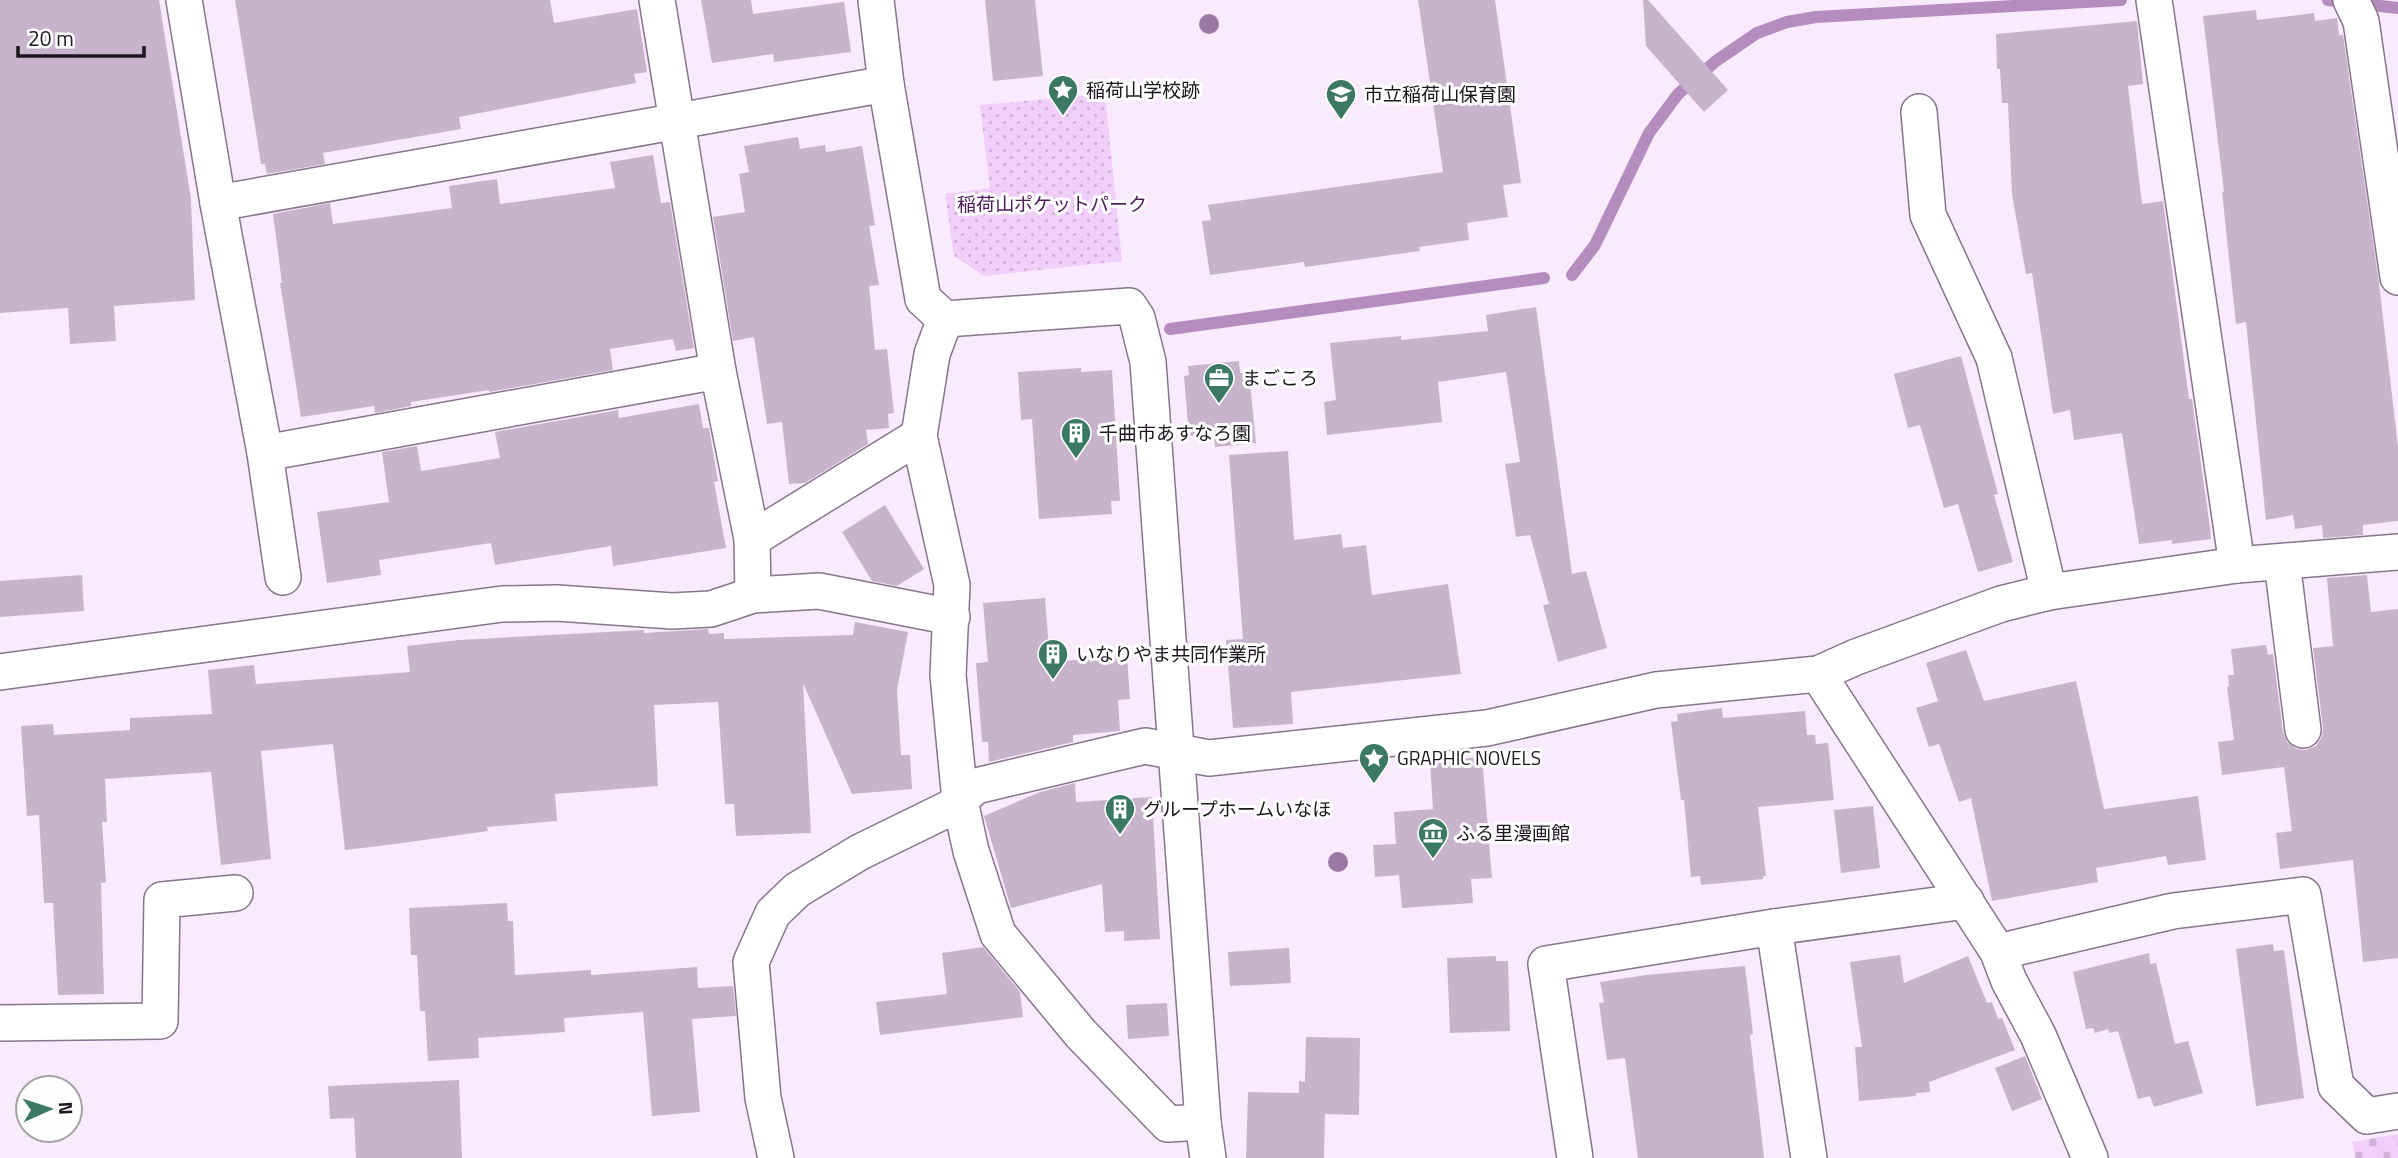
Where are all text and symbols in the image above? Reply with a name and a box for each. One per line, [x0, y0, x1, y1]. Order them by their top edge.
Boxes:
scale bar [18, 14, 144, 58]
text: 20 m [28, 22, 74, 54]
place icon: 稲荷山学校跡 [1046, 73, 1080, 117]
place label: 稲荷山学校跡 [1086, 75, 1200, 104]
school or university icon: 市立稲荷山保育園 [1324, 77, 1358, 121]
place label: 市立稲荷山保育園 [1364, 79, 1516, 108]
park label: 稲荷山ポケットパーク [957, 189, 1147, 218]
office icon: まごころ [1202, 361, 1236, 405]
place label: まごころ [1242, 363, 1318, 392]
building icon: 千曲市あすなろ園 [1059, 416, 1093, 460]
place label: 千曲市あすなろ園 [1099, 418, 1251, 447]
building icon: いなりやま共同作業所 [1036, 637, 1070, 681]
place label: いなりやま共同作業所 [1076, 639, 1266, 668]
place icon: GRAPHIC NOVELS [1357, 741, 1391, 785]
place label: GRAPHIC NOVELS [1397, 743, 1541, 772]
building icon: グループホームいなほ [1103, 792, 1137, 836]
place label: グループホームいなほ [1143, 794, 1331, 823]
museum icon: ふる里漫画館 [1416, 816, 1450, 860]
place label: ふる里漫画館 [1456, 818, 1570, 847]
north arrow [14, 1074, 84, 1144]
text: N [52, 1101, 81, 1115]

